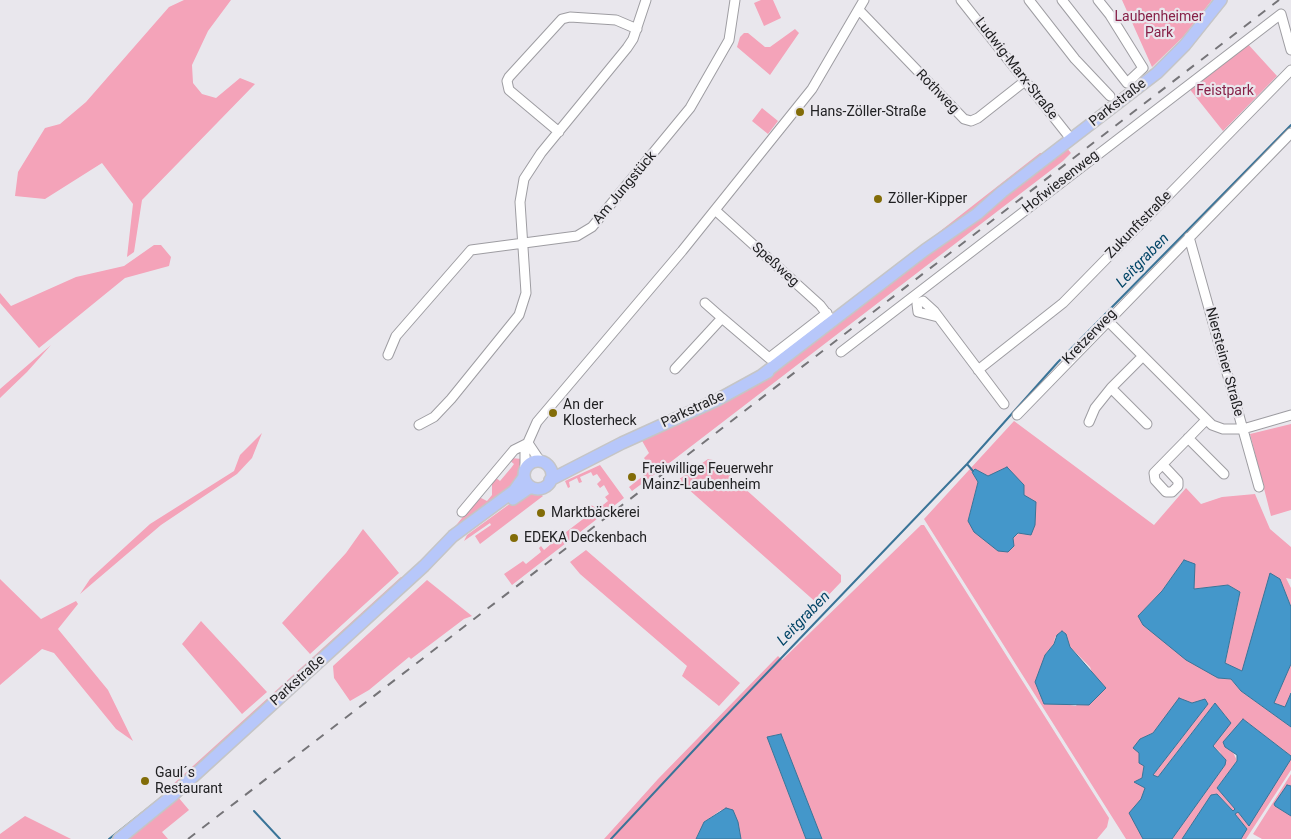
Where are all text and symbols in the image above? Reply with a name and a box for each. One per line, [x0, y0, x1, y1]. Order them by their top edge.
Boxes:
park label: Laubenheimer Park [1115, 9, 1203, 41]
street label: Ludwig-Marx-Straße [971, 15, 1061, 123]
street label: Rothweg [912, 66, 962, 118]
street label: Parkstraße [1086, 75, 1150, 131]
park label: Feistpark [1196, 83, 1254, 99]
place label: Hans-Zöller-Straße [810, 104, 926, 120]
marker: Hans-Zöller-Straße [794, 106, 806, 118]
street label: Hofwiesenweg [1019, 147, 1103, 217]
street label: Am Jungstück [590, 148, 660, 228]
street label: Zukunftstraße [1103, 188, 1175, 262]
place label: Zöller-Kipper [888, 191, 967, 207]
marker: Zöller-Kipper [872, 193, 884, 205]
water label: Leitgraben [1113, 230, 1173, 292]
street label: Speßweg [748, 239, 802, 291]
street label: Kretzerweg [1060, 306, 1120, 368]
street label: Niersteiner Straße [1201, 306, 1247, 418]
street label: Parkstraße [659, 388, 727, 432]
place label: An der Klosterheck [563, 397, 637, 430]
marker: An der Klosterheck [547, 407, 559, 419]
place label: Freiwillige Feuerwehr Mainz-Laubenheim [642, 461, 773, 494]
marker: Freiwillige Feuerwehr Mainz-Laubenheim [626, 471, 638, 483]
place label: Marktbäckerei [551, 505, 640, 521]
marker: Marktbäckerei [535, 507, 547, 519]
place label: EDEKA Deckenbach [524, 530, 647, 546]
marker: EDEKA Deckenbach [508, 532, 520, 544]
water label: Leitgraben [774, 588, 834, 650]
street label: Parkstraße [267, 652, 329, 710]
place label: Gaul´s Restaurant [155, 765, 223, 798]
marker: Gaul´s Restaurant [139, 775, 151, 787]

